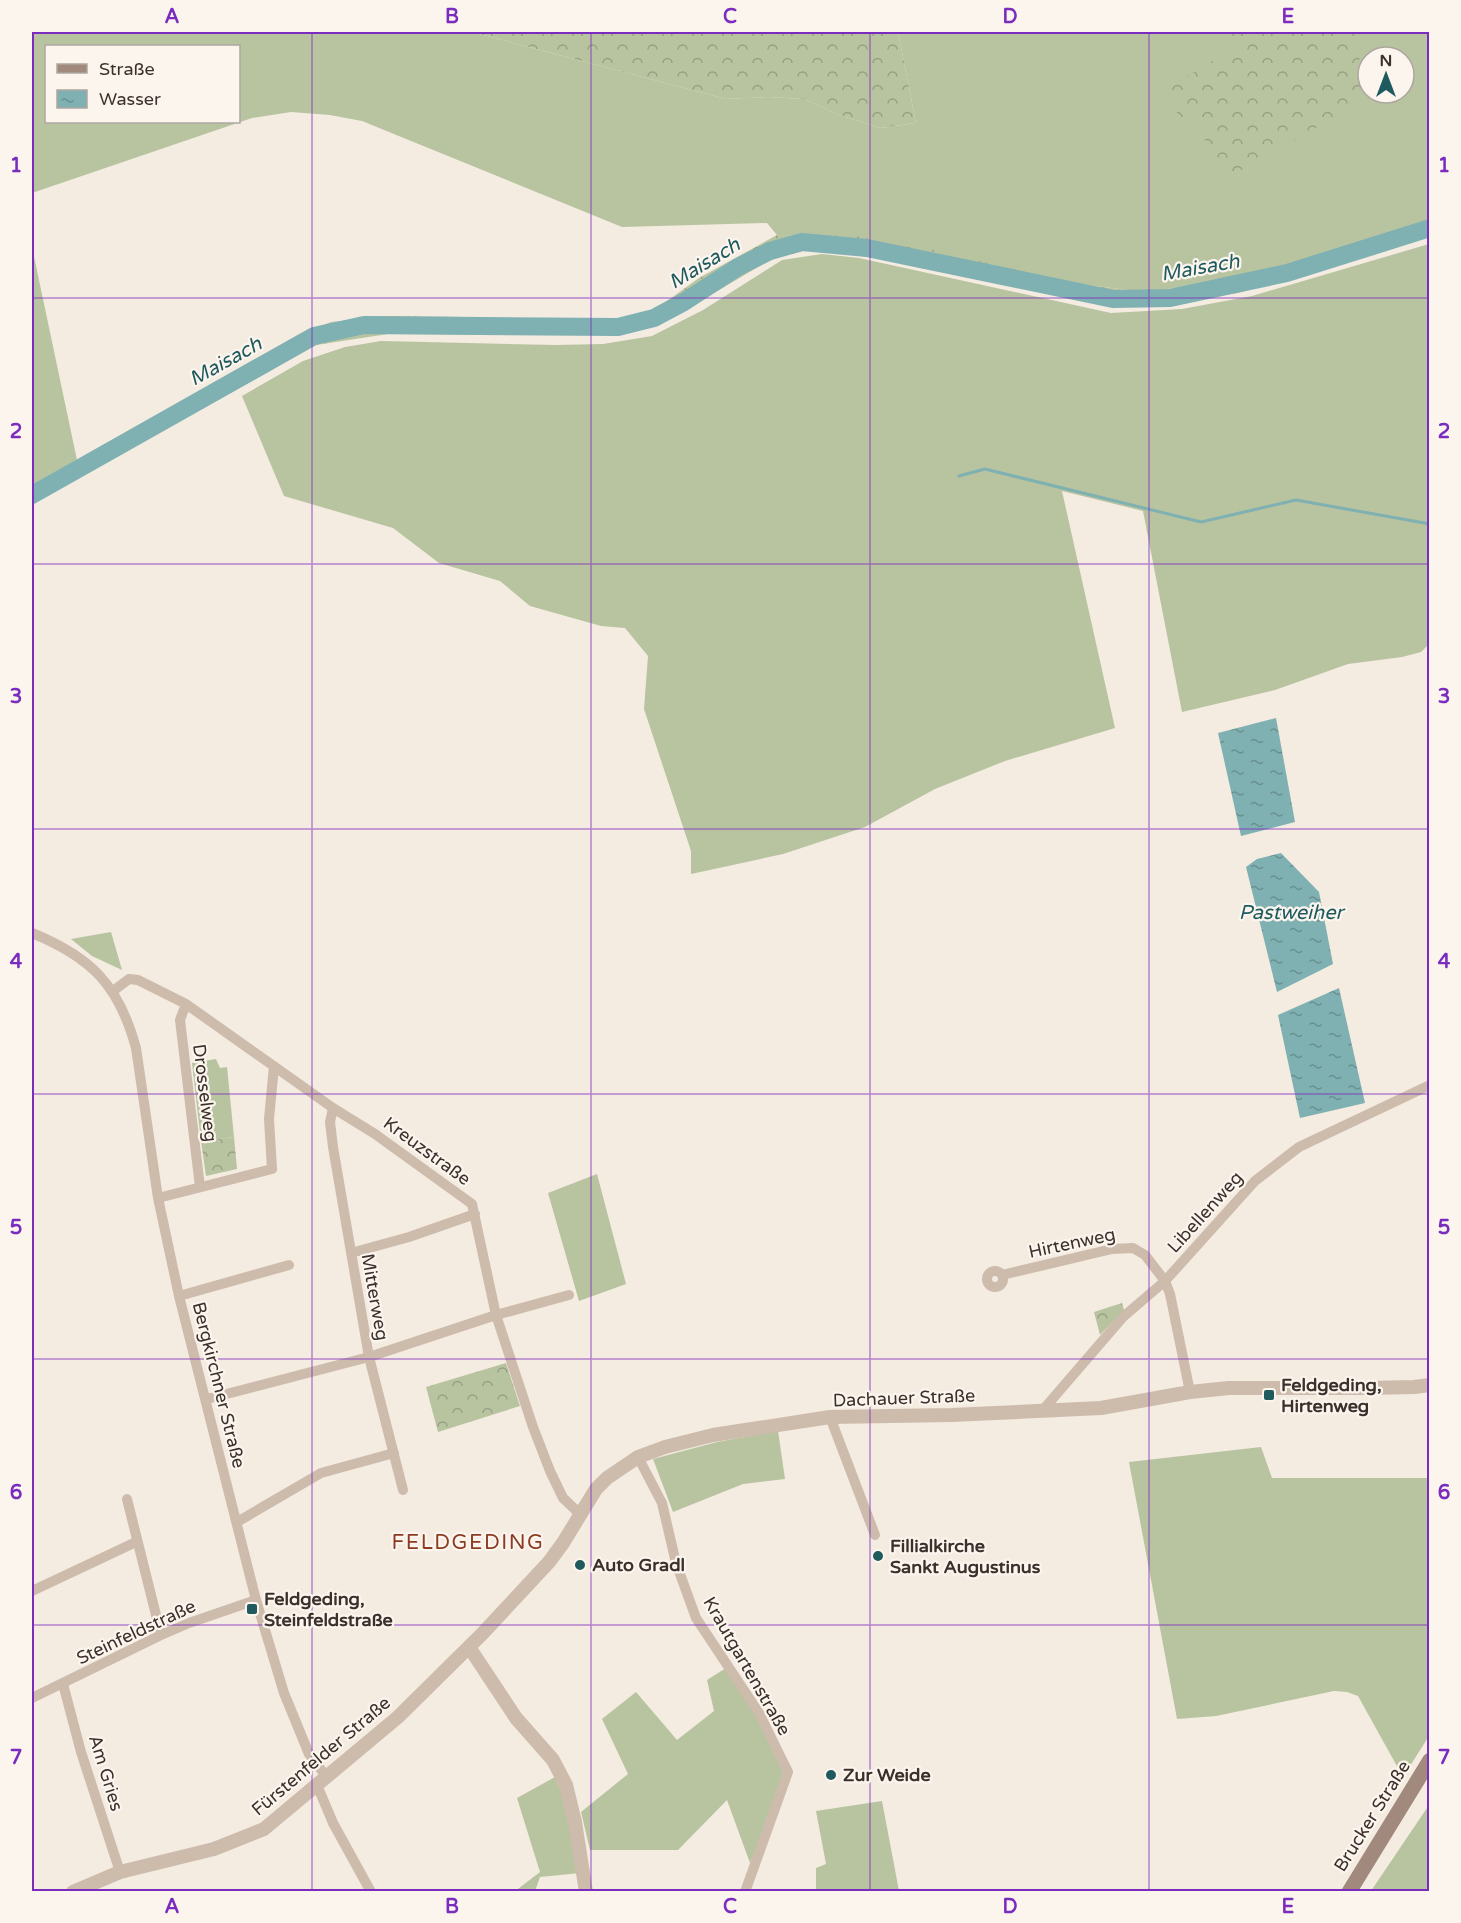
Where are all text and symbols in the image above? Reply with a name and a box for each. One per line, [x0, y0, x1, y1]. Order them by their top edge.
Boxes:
text: A [165, 5, 180, 29]
text: B [445, 5, 459, 29]
text: C [723, 5, 737, 29]
text: D [1002, 5, 1018, 29]
text: E [1282, 5, 1295, 29]
legend [45, 45, 240, 123]
north arrow [1356, 45, 1416, 105]
text: N [1380, 51, 1392, 71]
text: Straße [99, 58, 155, 80]
text: Wasser [99, 88, 161, 110]
text: 1 [10, 154, 22, 178]
text: 1 [1438, 154, 1450, 178]
water label: Maisach [664, 233, 745, 295]
water label: Maisach [1159, 249, 1242, 287]
water label: Maisach [185, 332, 267, 392]
text: 2 [10, 420, 22, 444]
text: 2 [1438, 420, 1450, 444]
text: 3 [10, 685, 22, 709]
text: 3 [1438, 685, 1450, 709]
water label: Pastweiher [1239, 901, 1346, 925]
text: 4 [10, 950, 23, 974]
text: 4 [1438, 950, 1451, 974]
street label: Drosselweg [188, 1043, 222, 1143]
street label: Kreuzstraße [379, 1112, 475, 1190]
street label: Libellenweg [1163, 1167, 1247, 1257]
text: 5 [10, 1216, 22, 1240]
text: 5 [1438, 1216, 1450, 1240]
street label: Hirtenweg [1027, 1223, 1117, 1263]
street label: Mitterweg [357, 1252, 393, 1342]
street label: Bergkirchner Straße [188, 1300, 250, 1470]
place label: Feldgeding, Hirtenweg [1281, 1374, 1382, 1417]
street label: Dachauer Straße [832, 1385, 976, 1411]
marker: Feldgeding, Hirtenweg [1262, 1388, 1276, 1402]
text: 6 [10, 1481, 22, 1505]
text: 6 [1438, 1481, 1450, 1505]
district label: FELDGEDING [392, 1530, 544, 1555]
place label: Fillialkirche Sankt Augustinus [890, 1535, 1041, 1578]
marker: Fillialkirche Sankt Augustinus [871, 1549, 885, 1563]
place label: Auto Gradl [592, 1554, 685, 1576]
marker: Auto Gradl [573, 1558, 587, 1572]
place label: Feldgeding, Steinfeldstraße [264, 1588, 393, 1631]
street label: Krautgartenstraße [698, 1593, 796, 1739]
street label: Steinfeldstraße [73, 1595, 199, 1669]
marker: Feldgeding, Steinfeldstraße [245, 1602, 259, 1616]
street label: Fürstenfelder Straße [247, 1692, 395, 1820]
street label: Am Gries [84, 1732, 128, 1814]
text: 7 [10, 1746, 22, 1770]
text: 7 [1438, 1746, 1450, 1770]
street label: Brucker Straße [1329, 1756, 1415, 1876]
place label: Zur Weide [843, 1764, 931, 1786]
marker: Zur Weide [824, 1768, 838, 1782]
text: A [165, 1895, 180, 1919]
text: B [445, 1895, 459, 1919]
text: C [723, 1895, 737, 1919]
text: D [1002, 1895, 1018, 1919]
text: E [1282, 1895, 1295, 1919]

